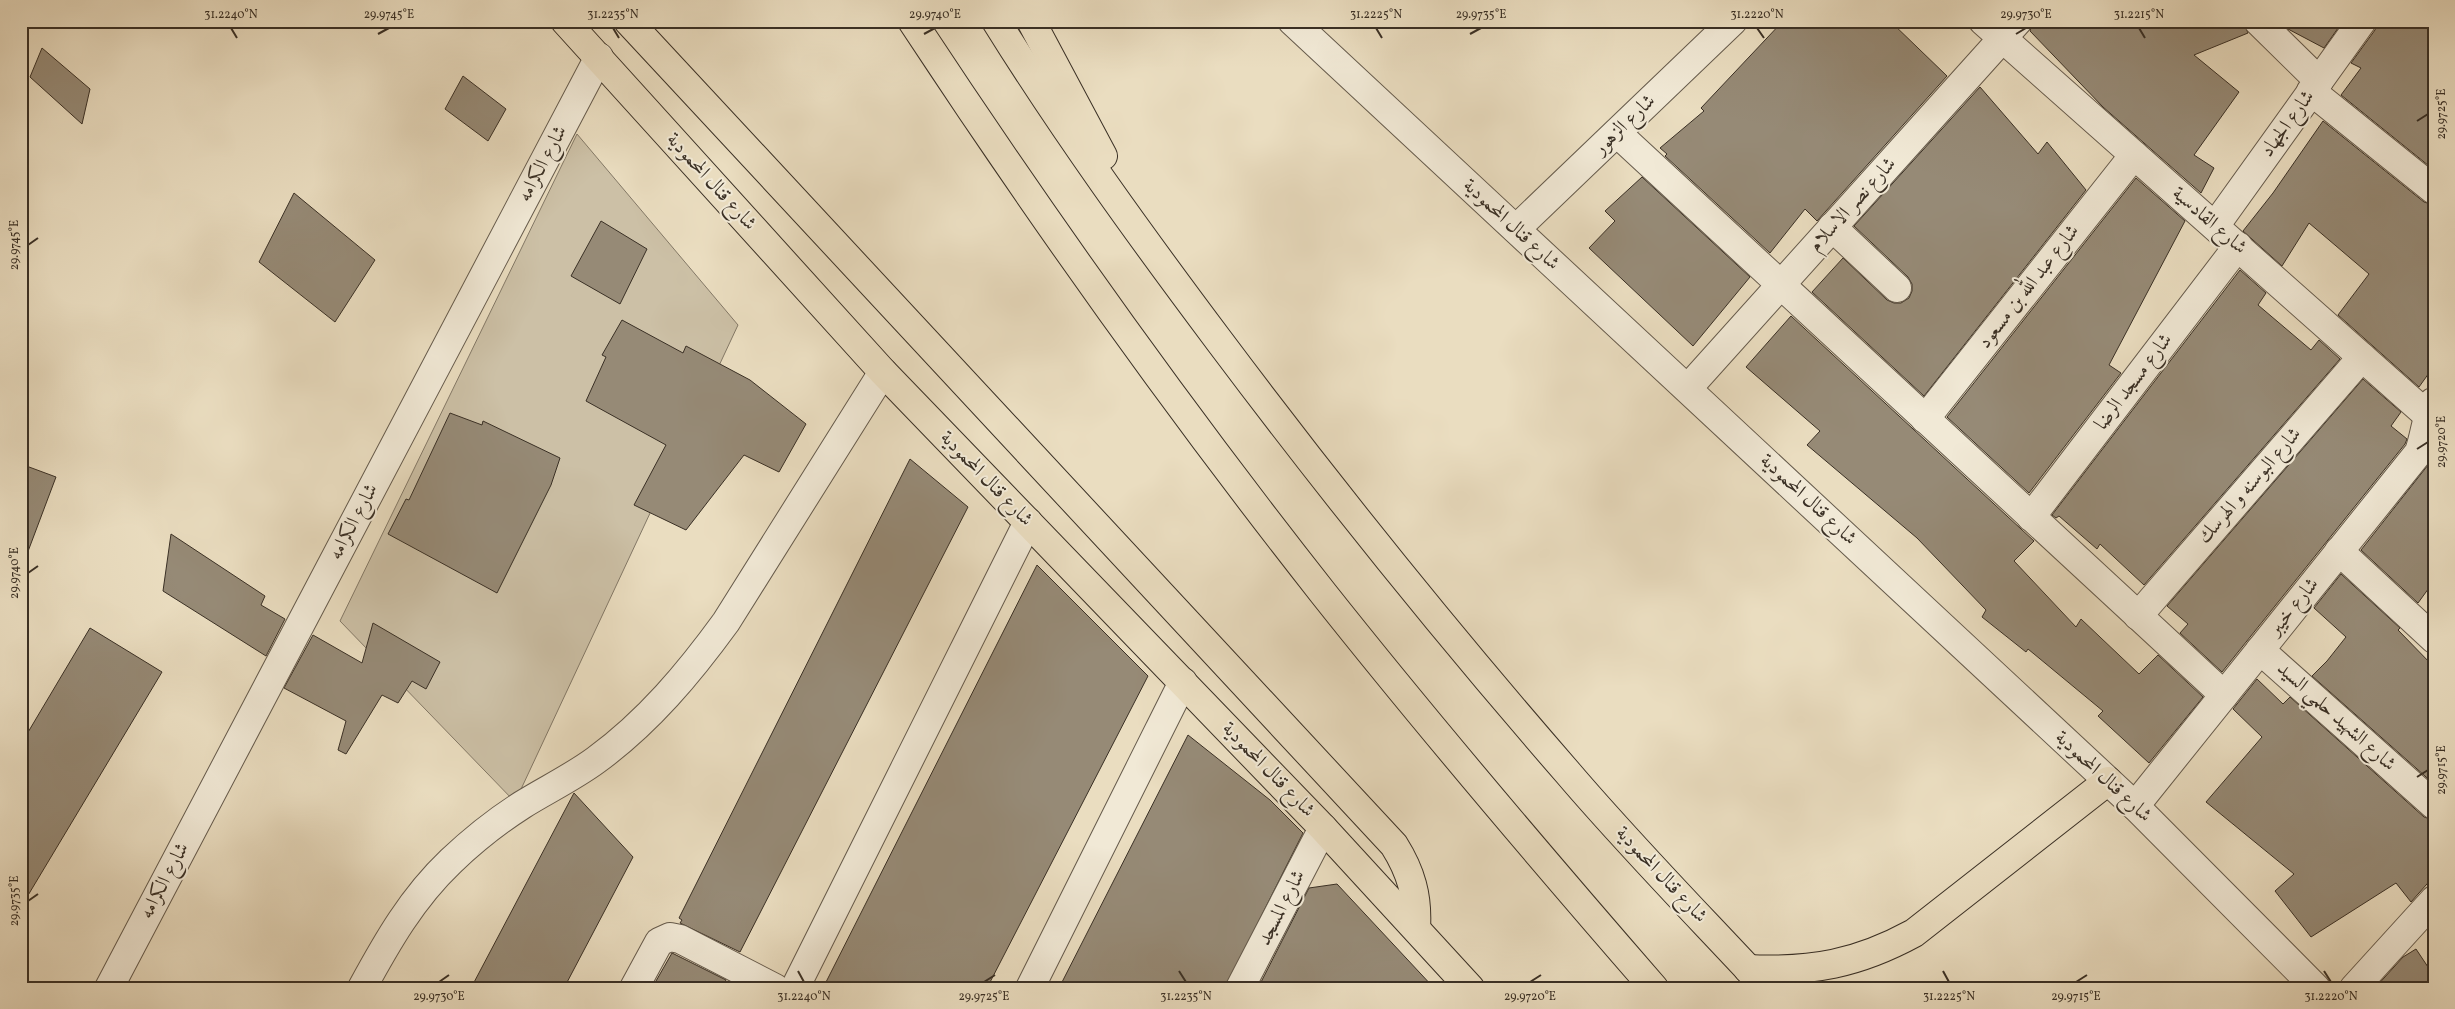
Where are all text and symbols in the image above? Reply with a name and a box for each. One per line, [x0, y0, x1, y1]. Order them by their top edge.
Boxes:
text: 31.2240°N [204, 7, 258, 23]
text: 29.9745°E [364, 7, 414, 23]
text: 31.2235°N [587, 7, 639, 23]
text: 29.9740°E [909, 7, 961, 23]
text: 31.2225°N [1350, 7, 1402, 23]
text: 29.9735°E [1456, 7, 1506, 23]
text: 31.2220°N [1730, 7, 1784, 23]
text: 29.9730°E [2000, 7, 2052, 23]
text: 31.2215°N [2114, 7, 2164, 23]
street label: شارع الجهاد [2254, 85, 2324, 165]
street label: شارع الزهور [1586, 88, 1664, 165]
text: 29.9725°E [2434, 88, 2450, 140]
street label: شارع الكرامه [511, 121, 577, 208]
street label: شارع قنال المحمودية [658, 127, 763, 239]
street label: شارع نصر الاسلام [1803, 151, 1905, 260]
street label: شارع قنال المحمودية [1455, 173, 1566, 279]
street label: شارع القادسية [2164, 180, 2253, 263]
street label: شارع عبد الله بن مسعود [1969, 217, 2088, 356]
text: 29.9745°E [7, 220, 23, 270]
street label: شارع مسجد الرضا [2088, 328, 2181, 438]
text: 29.9720°E [2434, 416, 2450, 468]
street label: شارع البوسنه و الهرسك [2191, 422, 2310, 552]
street label: شارع قنال المحمودية [932, 425, 1039, 535]
street label: شارع قنال المحمودية [1752, 448, 1863, 554]
street label: شارع الكرامه [322, 479, 388, 566]
text: 29.9740°E [7, 547, 23, 599]
street label: شارع خيبر [2261, 572, 2328, 645]
street label: شارع الشهيد حلمي السيد [2268, 656, 2402, 781]
street label: شارع قنال المحمودية [1214, 716, 1321, 826]
street label: شارع قنال المحمودية [2047, 725, 2158, 831]
text: 29.9715°E [2434, 745, 2450, 795]
street label: شارع قنال المحمودية [1607, 820, 1713, 931]
street label: شارع الكرامه [133, 838, 199, 925]
street label: شارع المسجد [1251, 865, 1315, 952]
text: 29.9735°E [7, 876, 23, 926]
text: 29.9730°E [413, 989, 465, 1005]
text: 31.2240°N [777, 989, 831, 1005]
text: 29.9725°E [958, 989, 1010, 1005]
text: 31.2235°N [1160, 989, 1212, 1005]
text: 29.9720°E [1504, 989, 1556, 1005]
text: 31.2225°N [1923, 989, 1975, 1005]
text: 29.9715°E [2051, 989, 2101, 1005]
text: 31.2220°N [2304, 989, 2358, 1005]

